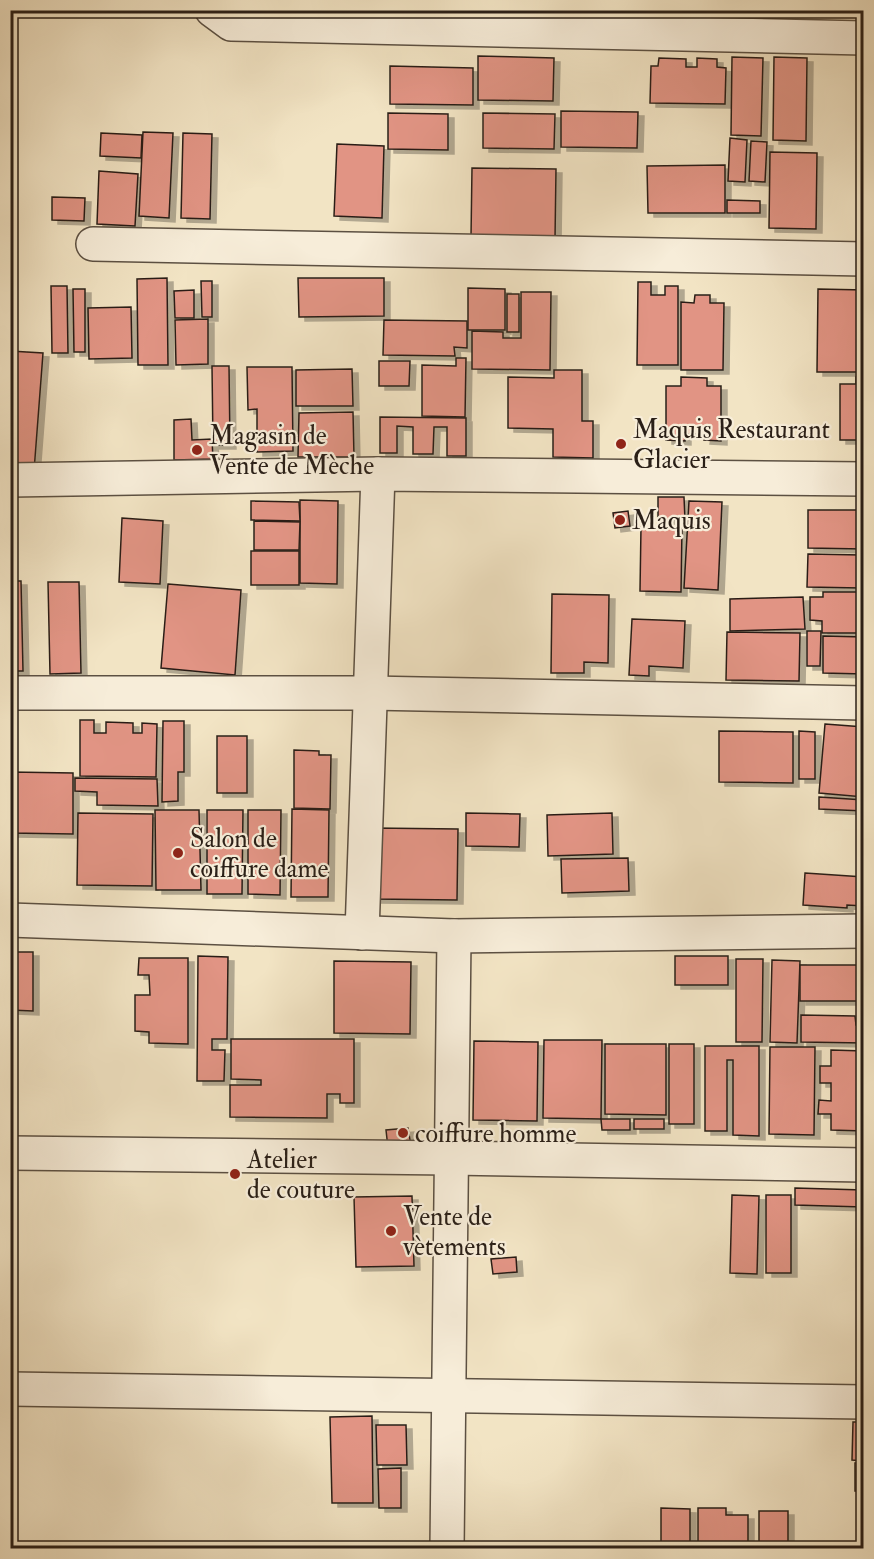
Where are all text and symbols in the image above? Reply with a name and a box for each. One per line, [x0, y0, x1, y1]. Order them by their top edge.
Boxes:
place label: Maquis Restaurant Glacier [633, 414, 830, 476]
place label: Magasin de Vente de Mèche [209, 420, 374, 482]
marker: Maquis Restaurant Glacier [614, 437, 628, 451]
marker: Magasin de Vente de Mèche [190, 443, 204, 457]
place label: Maquis [632, 505, 711, 537]
marker: Maquis [613, 513, 627, 527]
place label: Salon de coiffure dame [190, 823, 329, 885]
marker: Salon de coiffure dame [171, 846, 185, 860]
place label: coiffure homme [415, 1118, 576, 1150]
marker: coiffure homme [396, 1126, 410, 1140]
place label: Atelier de couture [246, 1144, 355, 1206]
marker: Atelier de couture [228, 1167, 242, 1181]
place label: Vente de vètements [402, 1201, 506, 1263]
marker: Vente de vètements [384, 1224, 398, 1238]

